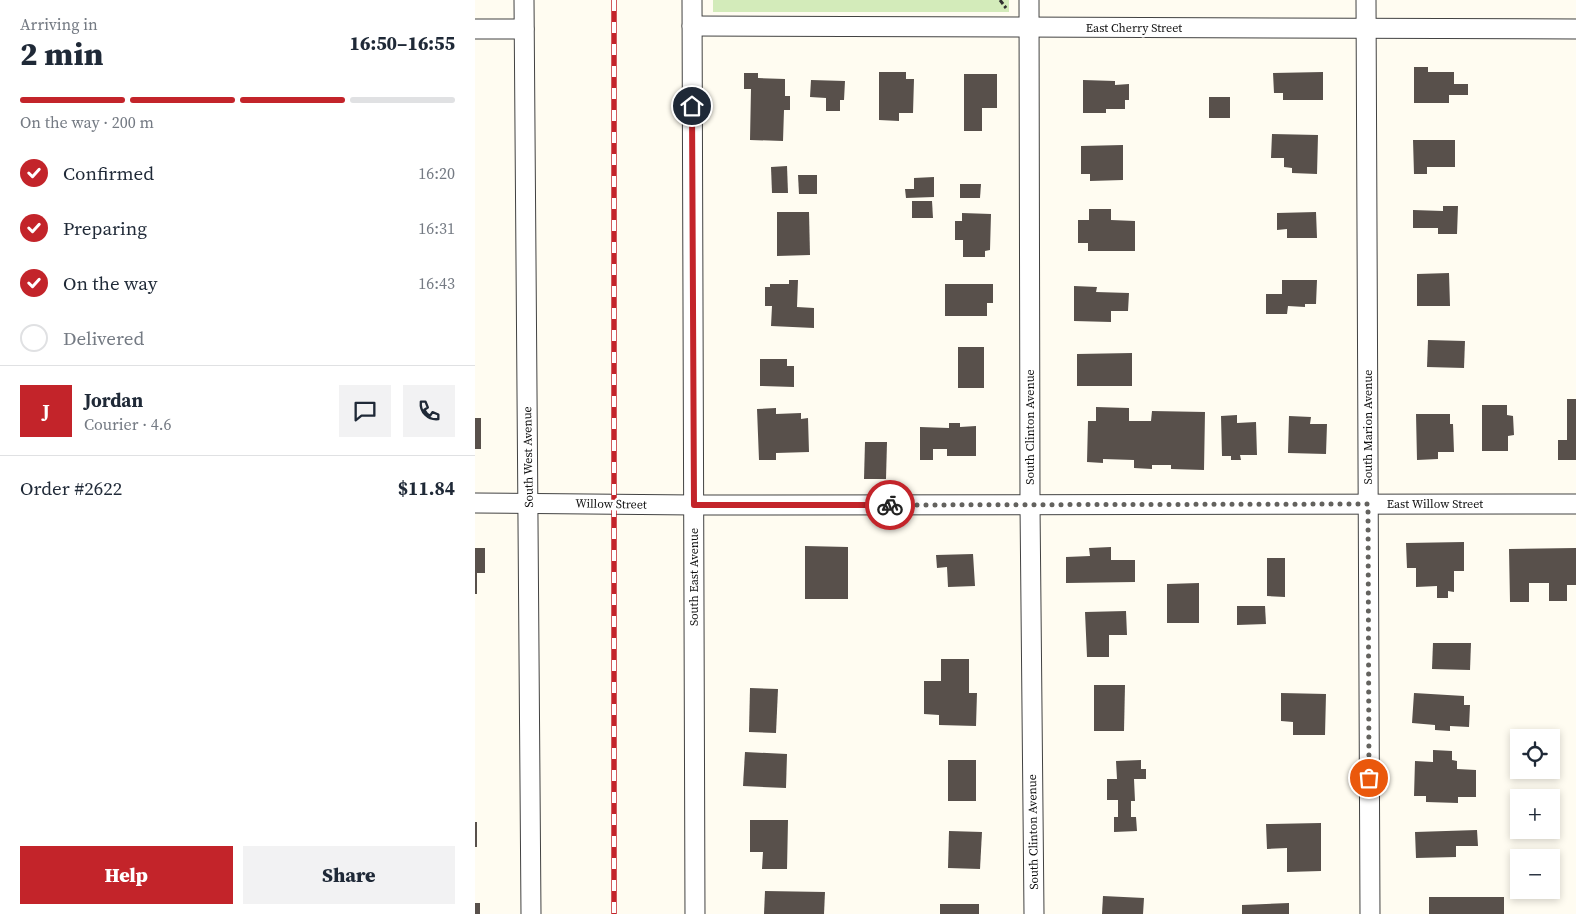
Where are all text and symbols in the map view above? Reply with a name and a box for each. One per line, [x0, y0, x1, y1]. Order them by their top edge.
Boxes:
text: Arriving in [20, 13, 98, 35]
street label: East Cherry Street [1086, 20, 1182, 36]
text: 16:50–16:55 [350, 30, 455, 56]
text: 2 min [20, 32, 103, 76]
pin [671, 85, 713, 127]
icon: home [678, 92, 706, 120]
text: On the way · 200 m [20, 111, 154, 133]
icon: check [20, 159, 48, 187]
text: Confirmed [63, 160, 154, 186]
text: 16:20 [418, 162, 455, 184]
icon: check [20, 214, 48, 242]
text: Preparing [63, 215, 147, 241]
text: 16:31 [418, 217, 455, 239]
icon: check [20, 269, 48, 297]
text: On the way [63, 270, 158, 296]
text: 16:43 [418, 272, 455, 294]
text: Delivered [63, 325, 144, 351]
street label: South Clinton Avenue [1022, 369, 1038, 485]
street label: South Marion Avenue [1360, 370, 1376, 484]
button: chat [339, 385, 391, 437]
button: phone [403, 385, 455, 437]
text: Jordan [84, 387, 143, 413]
text: J [42, 398, 50, 424]
street label: South West Avenue [519, 406, 537, 508]
text: Courier · 4.6 [84, 413, 172, 435]
text: Order #2622 [20, 475, 122, 501]
text: $11.84 [398, 475, 455, 501]
courier [865, 480, 915, 530]
icon: bike [876, 491, 904, 519]
street label: Willow Street [575, 495, 647, 513]
street label: East Willow Street [1387, 496, 1483, 512]
street label: South East Avenue [686, 528, 702, 626]
map controls [1510, 729, 1560, 899]
button: locate [1510, 729, 1560, 779]
pin [1348, 757, 1390, 799]
icon: bag [1355, 764, 1383, 792]
street label: South Clinton Avenue [1024, 774, 1042, 890]
button: + [1510, 789, 1560, 839]
button: Help [20, 846, 233, 904]
button: Share [243, 846, 455, 904]
button: − [1510, 849, 1560, 899]

